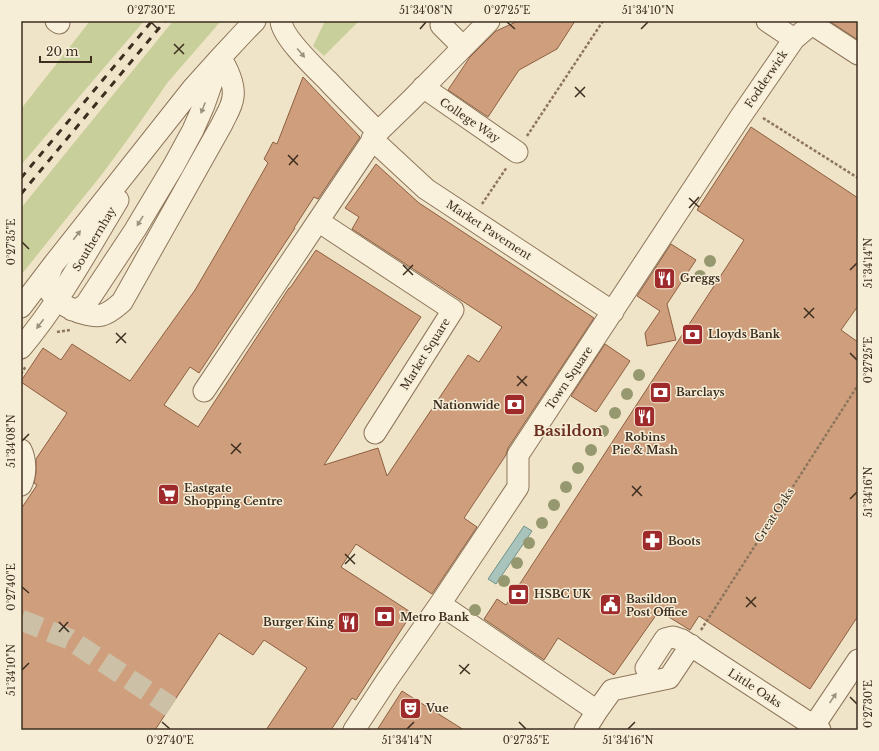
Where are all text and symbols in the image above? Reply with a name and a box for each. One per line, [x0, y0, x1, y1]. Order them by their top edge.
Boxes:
text: 0°27'30"E [127, 4, 175, 17]
text: 51°34'08"N [399, 4, 453, 17]
text: 0°27'25"E [484, 4, 530, 17]
text: 51°34'10"N [622, 4, 674, 17]
scale bar [40, 38, 91, 64]
text: 20 m [46, 44, 78, 59]
street label: Fodderwick [742, 47, 790, 110]
one-way arrow [297, 48, 306, 59]
street label: College Way [437, 95, 503, 145]
one-way arrow [199, 102, 205, 114]
street label: Market Pavement [444, 197, 535, 263]
street label: Southernhay [69, 204, 119, 274]
one-way arrow [137, 215, 144, 227]
text: 0°27'35"E [5, 219, 18, 265]
one-way arrow [72, 229, 81, 240]
text: 51°34'14"N [862, 238, 875, 288]
restaurant icon: Greggs [652, 265, 678, 291]
place label: Greggs [680, 271, 720, 285]
street label: Market Square [397, 315, 453, 393]
one-way arrow [36, 319, 44, 330]
bank icon: Lloyds Bank [680, 321, 706, 347]
place label: Lloyds Bank [708, 327, 781, 341]
text: 0°27'25"E [862, 337, 875, 383]
street label: Town Square [543, 343, 595, 413]
bank icon: Barclays [647, 379, 673, 405]
place label: Barclays [676, 385, 725, 399]
bank icon: Nationwide [502, 392, 528, 418]
place label: Nationwide [433, 398, 501, 412]
restaurant icon: Robins Pie & Mash [632, 404, 658, 430]
text: 51°34'08"N [5, 414, 18, 468]
district label: Basildon [533, 421, 603, 440]
place label: Robins Pie & Mash [612, 430, 678, 457]
text: 51°34'16"N [862, 466, 875, 518]
supermarket icon: Eastgate Shopping Centre [155, 481, 181, 507]
place label: Eastgate Shopping Centre [184, 481, 283, 508]
street label: Great Oaks [751, 485, 797, 545]
pharmacy icon: Boots [639, 528, 665, 554]
place label: Boots [668, 534, 701, 548]
text: 0°27'40"E [5, 563, 18, 611]
bank icon: HSBC UK [505, 581, 531, 607]
place label: HSBC UK [534, 587, 592, 601]
public building icon: Basildon Post Office [598, 592, 624, 618]
place label: Basildon Post Office [626, 592, 688, 619]
bank icon: Metro Bank [371, 604, 397, 630]
restaurant icon: Burger King [336, 609, 362, 635]
place label: Metro Bank [400, 610, 470, 624]
place label: Burger King [263, 615, 334, 629]
text: 51°34'10"N [5, 644, 18, 696]
street label: Little Oaks [725, 665, 785, 711]
text: 0°27'30"E [862, 680, 875, 728]
one-way arrow [829, 692, 837, 703]
theatre icon: Vue [397, 695, 423, 721]
place label: Vue [425, 701, 449, 715]
text: 0°27'40"E [146, 734, 194, 747]
text: 51°34'14"N [382, 734, 432, 747]
text: 0°27'35"E [503, 734, 549, 747]
text: 51°34'16"N [602, 734, 654, 747]

